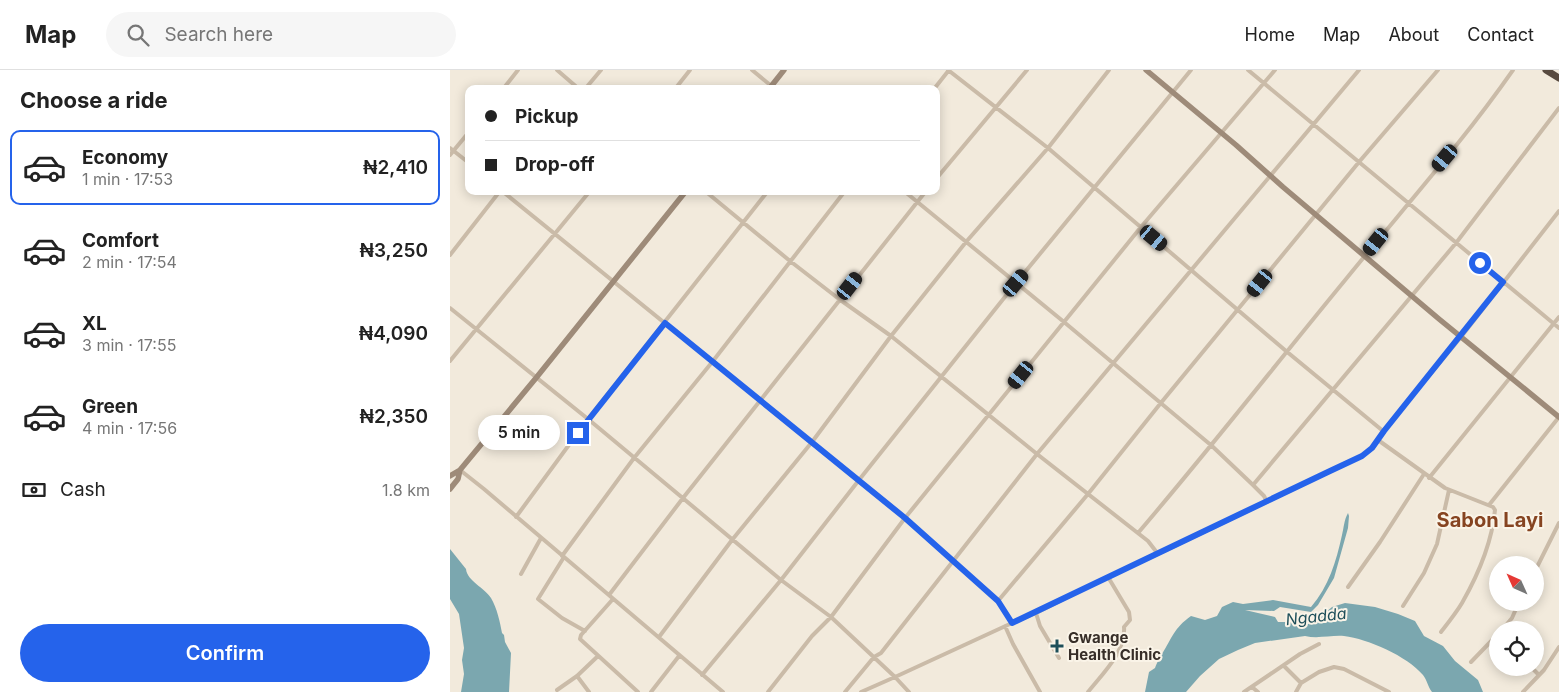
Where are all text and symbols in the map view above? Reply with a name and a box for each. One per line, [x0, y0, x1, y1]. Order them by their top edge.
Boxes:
search box [106, 12, 456, 57]
text: Map [25, 20, 76, 49]
icon: search [124, 21, 152, 49]
text: Search here [164, 23, 273, 46]
text: Home [1245, 24, 1295, 45]
text: Map [1323, 24, 1360, 45]
text: About [1388, 24, 1439, 45]
text: Contact [1467, 24, 1534, 45]
text: Choose a ride [20, 87, 168, 113]
text: Pickup [515, 105, 578, 128]
car [1429, 142, 1460, 174]
icon: car [22, 145, 67, 190]
text: Economy [82, 146, 168, 169]
text: Drop-off [515, 153, 595, 176]
text: ₦2,410 [363, 156, 428, 179]
text: 1 min · 17:53 [82, 169, 173, 189]
car [1137, 223, 1170, 253]
car [1360, 226, 1391, 258]
icon: car [22, 228, 67, 273]
text: Comfort [82, 229, 159, 252]
text: ₦3,250 [359, 239, 428, 262]
text: 2 min · 17:54 [82, 252, 177, 272]
route start [1469, 252, 1491, 274]
car [1000, 267, 1031, 299]
car [1244, 267, 1275, 299]
car [834, 270, 865, 302]
icon: car [22, 311, 67, 356]
text: XL [82, 312, 107, 335]
text: ₦4,090 [359, 322, 428, 345]
text: 3 min · 17:55 [82, 335, 176, 355]
car [1005, 359, 1036, 391]
icon: car [22, 394, 67, 439]
text: Green [82, 395, 138, 418]
text: ₦2,350 [360, 405, 428, 428]
callout: 5 min [478, 416, 560, 450]
text: 4 min · 17:56 [82, 418, 177, 438]
text: 5 min [498, 422, 540, 442]
route end [567, 422, 589, 444]
icon: cash [20, 476, 48, 504]
text: Cash [60, 478, 106, 501]
text: 1.8 km [382, 480, 430, 500]
district label: Sabon Layi [1437, 508, 1543, 532]
north arrow [1489, 556, 1544, 611]
map controls [1489, 556, 1544, 676]
water label: Ngadda [1285, 603, 1348, 629]
button: locate [1489, 621, 1544, 676]
button: Confirm [20, 624, 430, 682]
place label: Gwange Health Clinic [1068, 628, 1161, 664]
marker: Gwange Health Clinic [1050, 639, 1064, 653]

